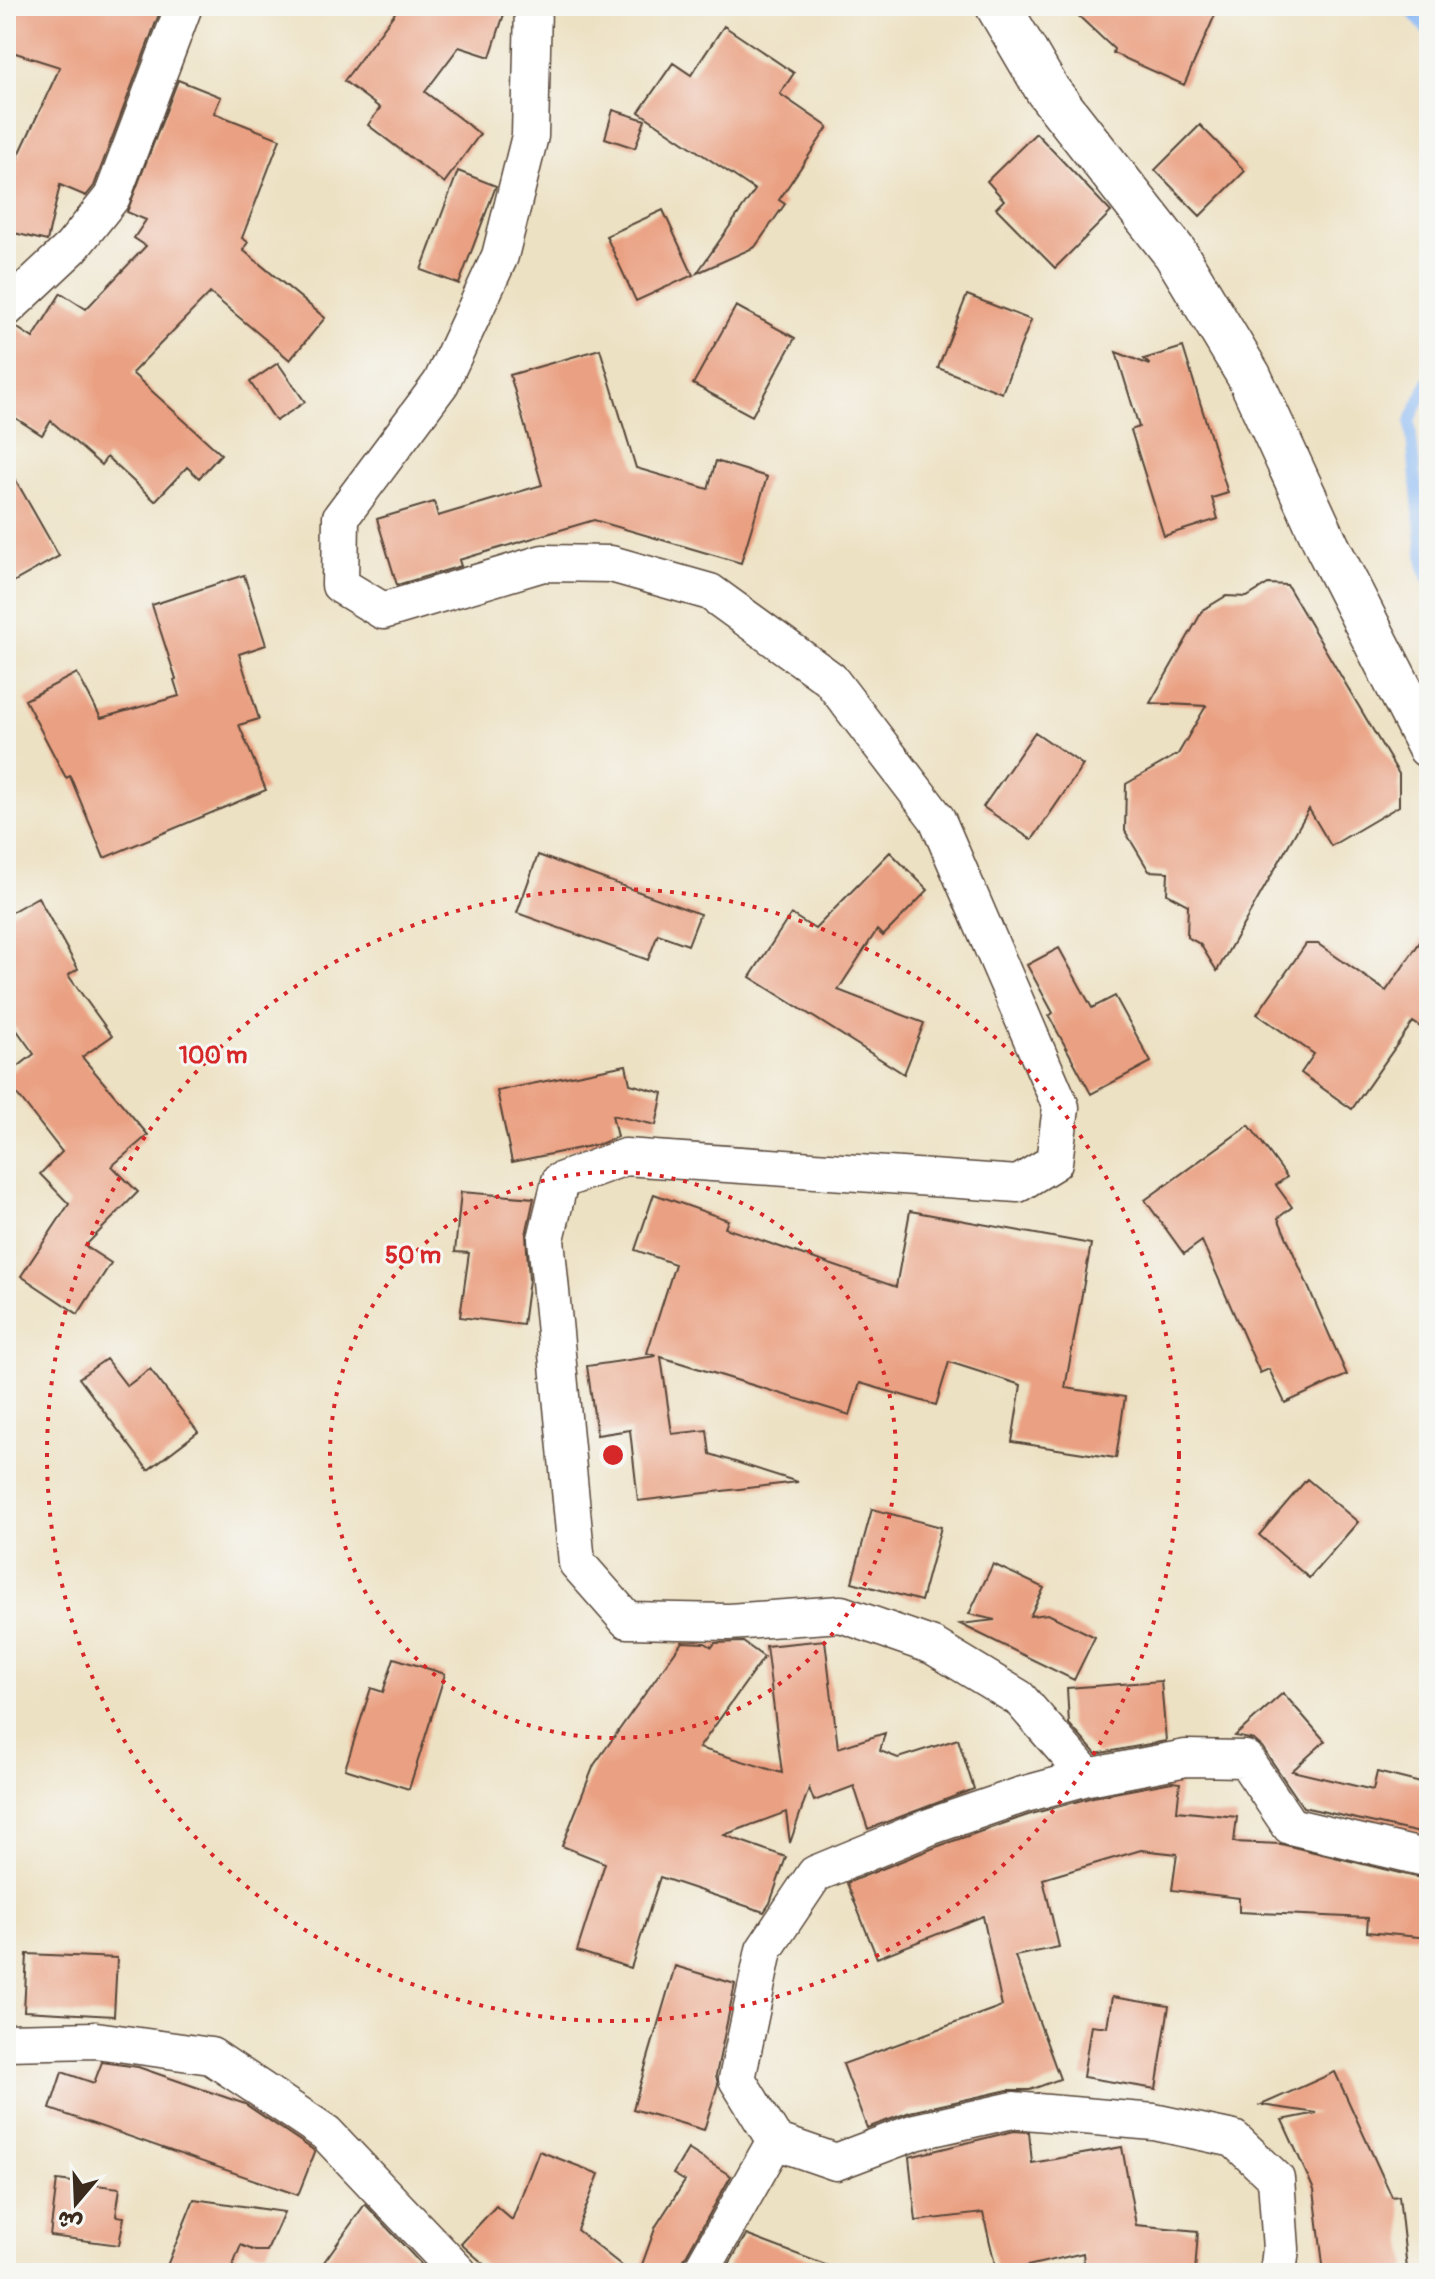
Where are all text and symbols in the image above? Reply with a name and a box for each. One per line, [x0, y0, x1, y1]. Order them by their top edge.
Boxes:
text: 100 m [179, 1041, 247, 1070]
text: 50 m [385, 1241, 441, 1270]
centre of rings [599, 1441, 627, 1469]
north arrow [36, 2163, 116, 2243]
text: ش [54, 2204, 86, 2238]

